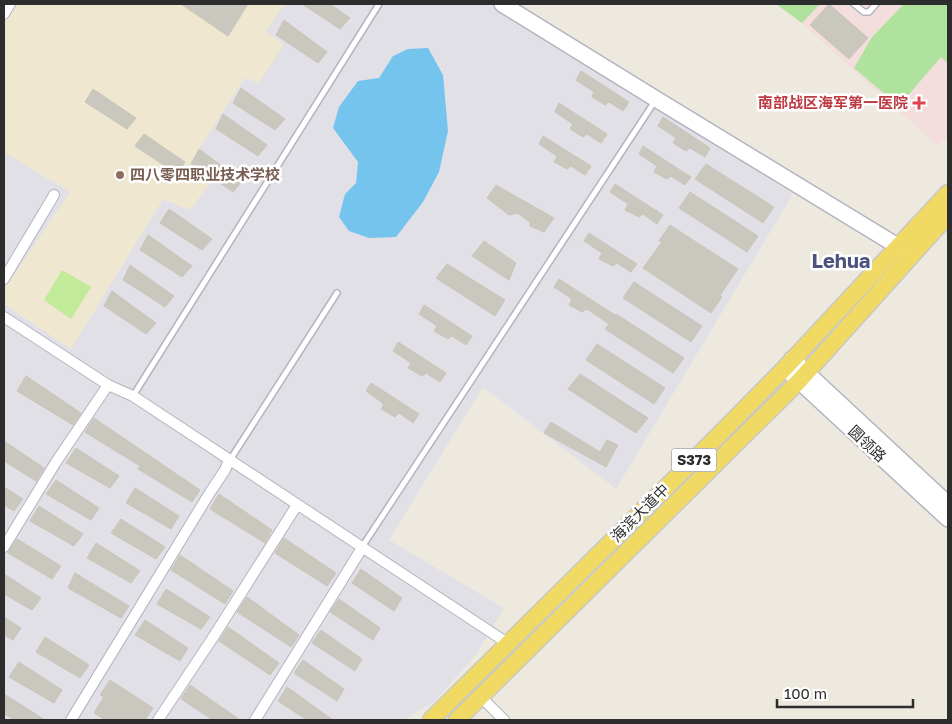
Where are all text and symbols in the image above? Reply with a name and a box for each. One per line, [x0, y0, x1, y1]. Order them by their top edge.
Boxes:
place label: 南部战区海军第一医院 [758, 93, 908, 111]
marker: 南部战区海军第一医院 [912, 96, 926, 110]
place label: 四八零四职业技术学校 [130, 165, 280, 183]
marker: 四八零四职业技术学校 [114, 169, 126, 181]
district label: Lehua [812, 248, 870, 272]
street label: 圆领路 [845, 421, 890, 465]
road number: S373 [672, 448, 716, 472]
street label: 海滨大道中 [606, 479, 672, 545]
scale bar [777, 676, 913, 708]
text: 100 m [784, 684, 827, 702]

